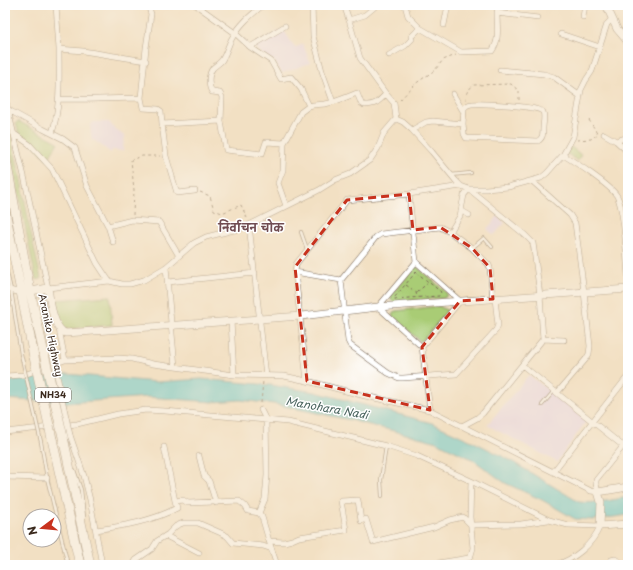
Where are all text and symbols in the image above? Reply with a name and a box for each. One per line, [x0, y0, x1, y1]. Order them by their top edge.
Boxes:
district label: निर्वाचन चोक [217, 219, 285, 236]
street label: Araniko Highway [34, 292, 68, 378]
road number: NH34 [35, 388, 71, 402]
water label: Manohara Nadi [285, 392, 371, 423]
north arrow [22, 508, 62, 548]
text: N [22, 524, 41, 537]

